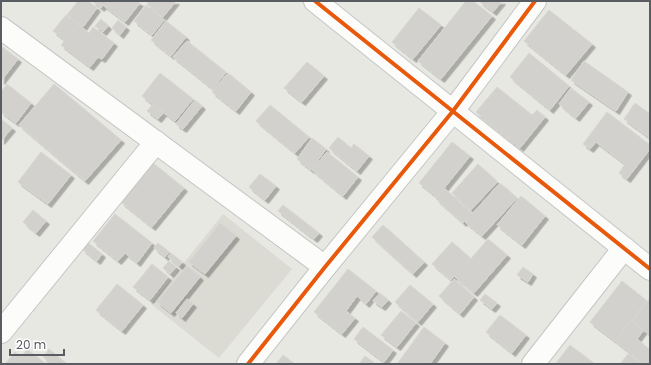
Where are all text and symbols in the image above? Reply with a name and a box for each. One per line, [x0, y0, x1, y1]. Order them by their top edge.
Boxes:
scale bar [10, 331, 64, 357]
text: 20 m [16, 336, 46, 353]

